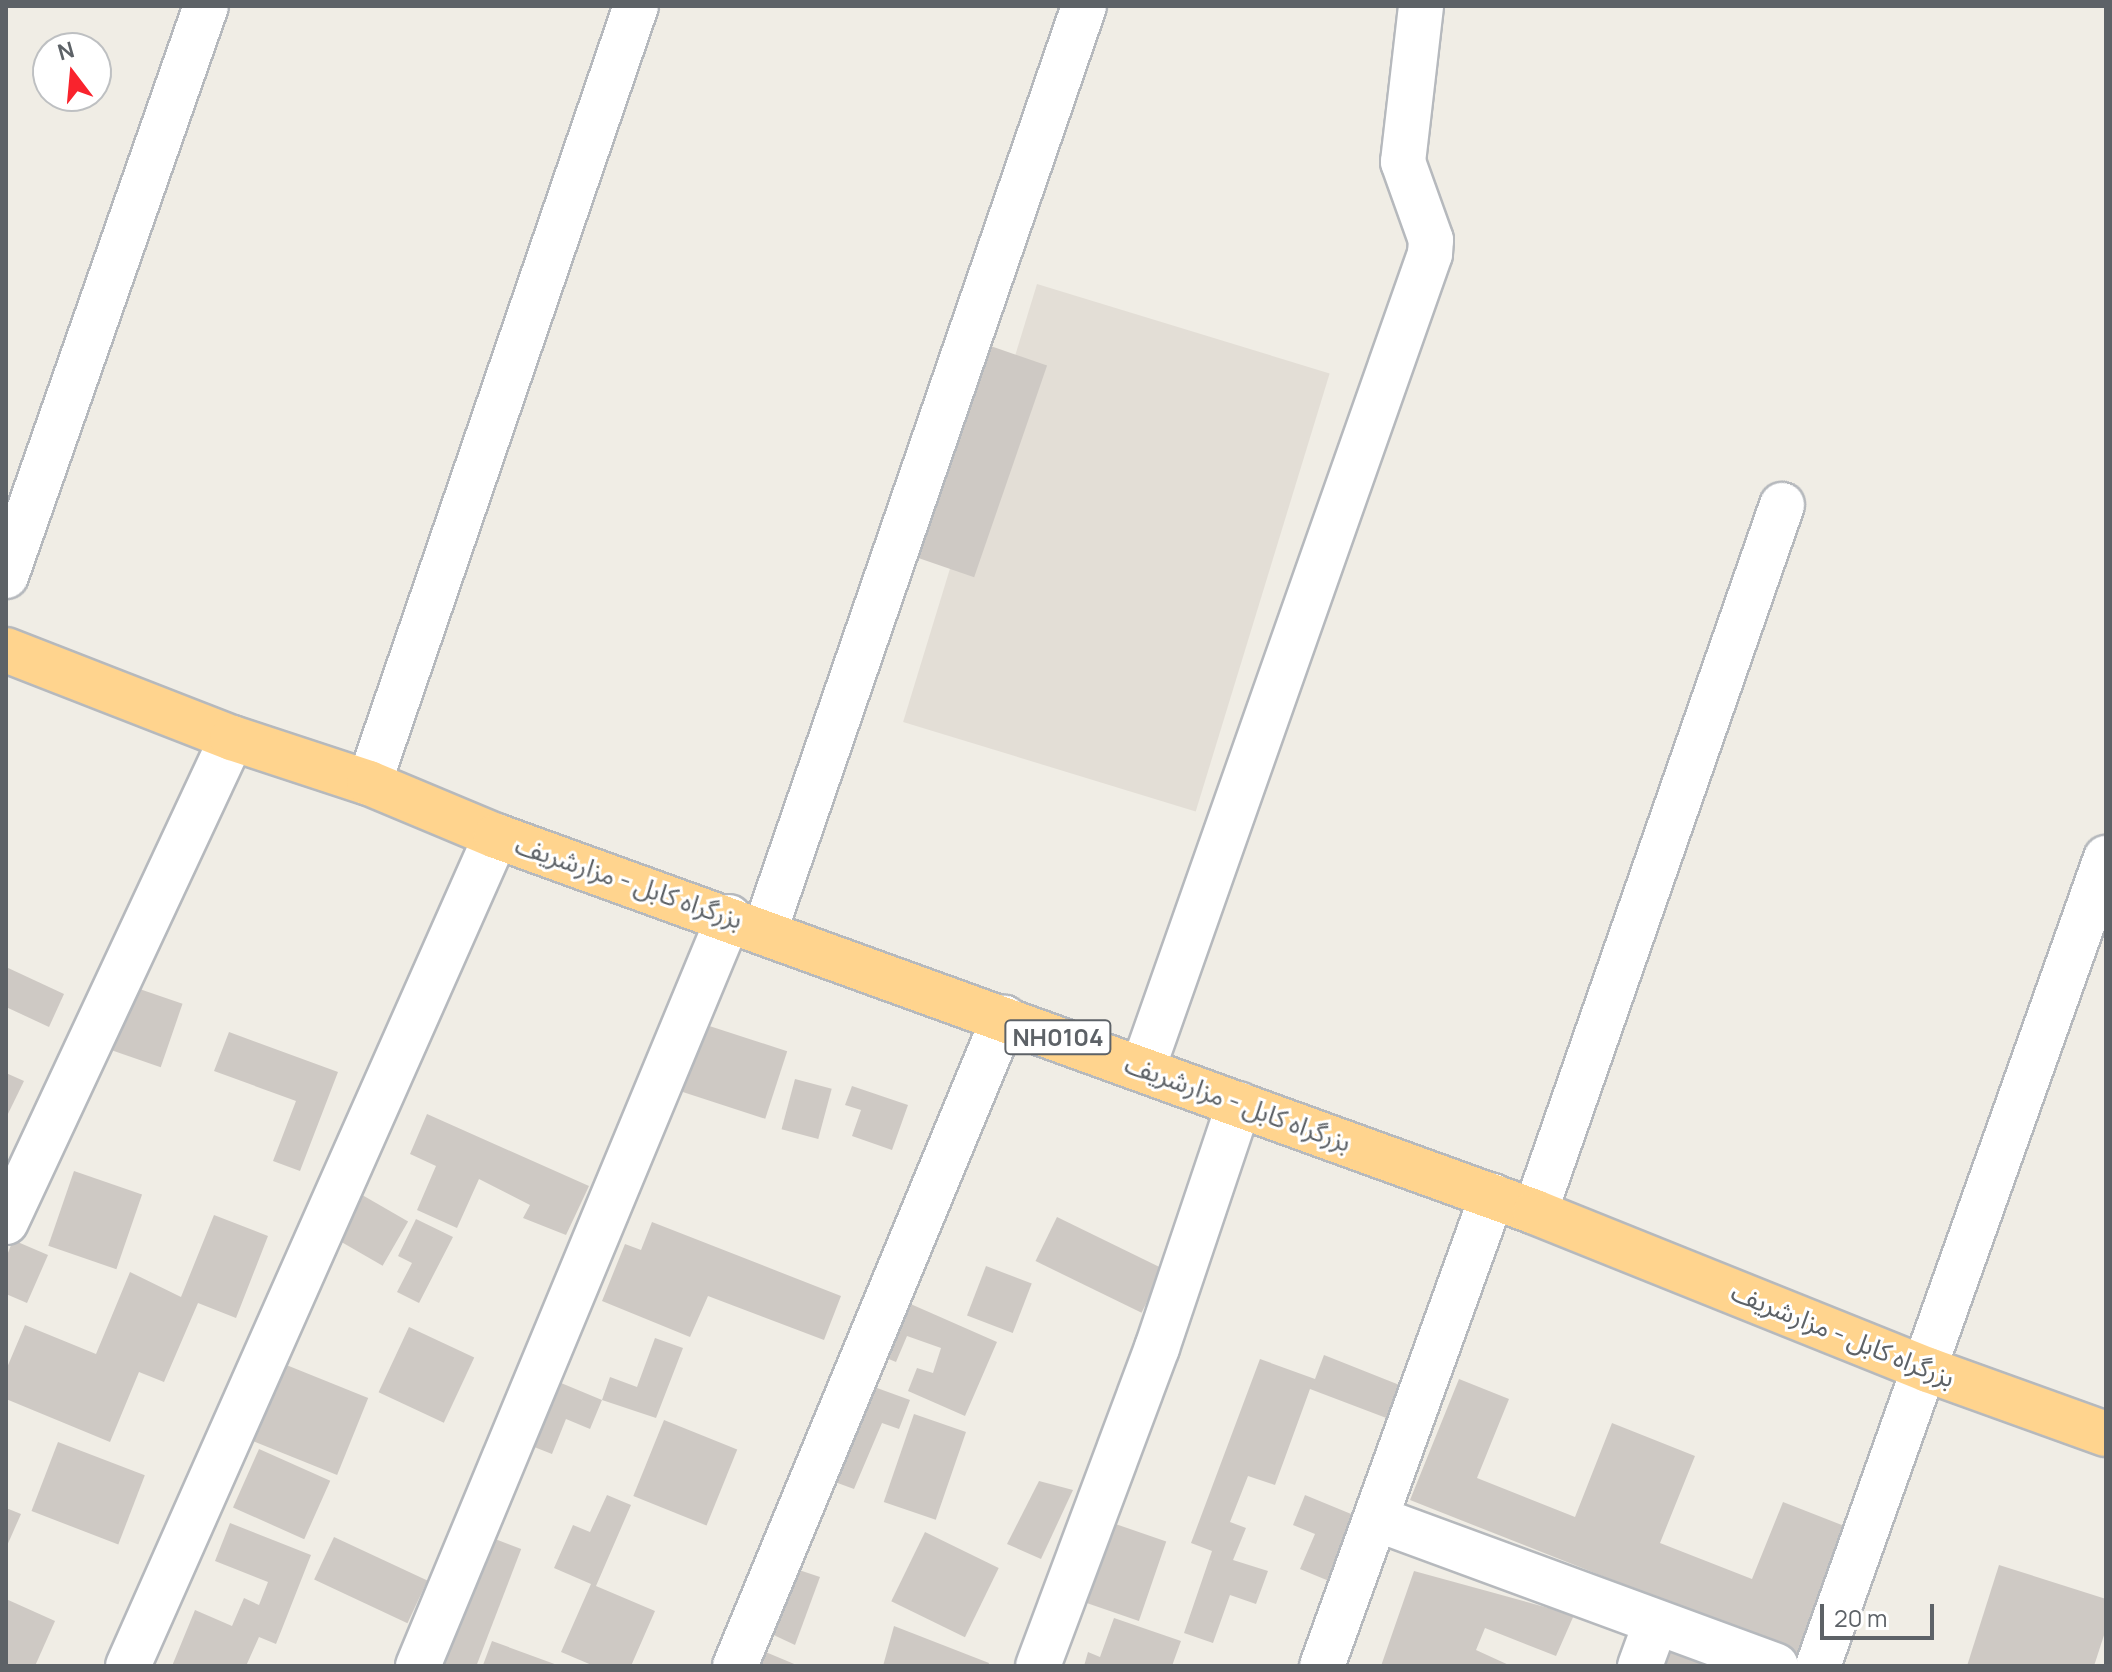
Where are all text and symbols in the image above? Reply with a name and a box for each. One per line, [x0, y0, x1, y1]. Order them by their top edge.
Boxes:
north arrow [32, 32, 112, 112]
text: N [54, 34, 78, 67]
street label: بزرگراه کابل - مزارشریف [511, 828, 747, 936]
road number: NH0104 [1004, 1017, 1112, 1057]
street label: بزرگراه کابل - مزارشریف [1121, 1048, 1355, 1158]
street label: بزرگراه کابل - مزارشریف [1727, 1276, 1959, 1394]
scale bar [1824, 1588, 1938, 1638]
text: 20 m [1834, 1601, 1887, 1634]

